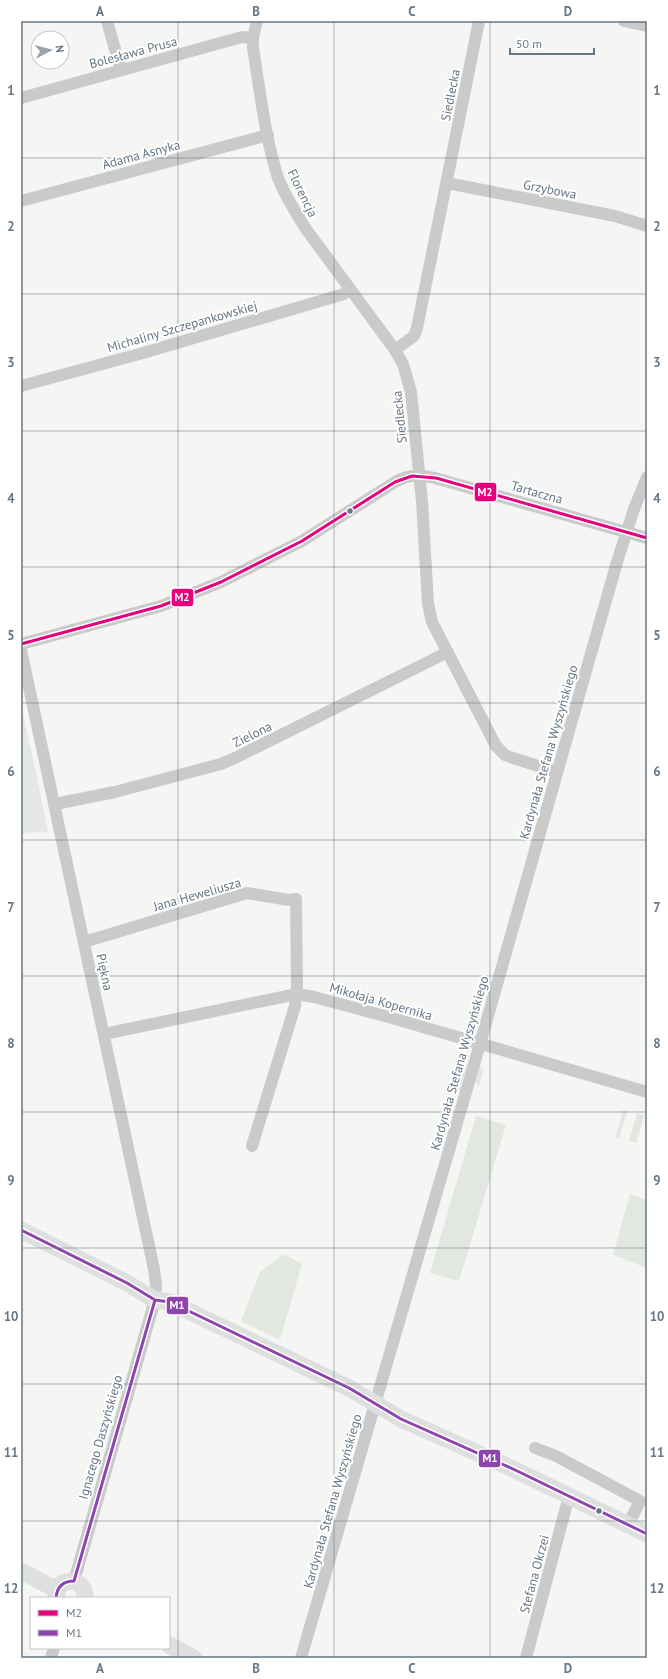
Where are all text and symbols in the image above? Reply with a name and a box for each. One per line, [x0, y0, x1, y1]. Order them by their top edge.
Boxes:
text: A [96, 3, 104, 20]
text: B [252, 3, 260, 20]
text: C [408, 3, 416, 20]
text: D [564, 3, 572, 20]
north arrow [30, 30, 70, 70]
scale bar [510, 30, 594, 56]
street label: Bolesława Prusa [87, 33, 179, 72]
text: 50 m [516, 36, 542, 51]
text: N [53, 44, 67, 53]
street label: Siedlecka [437, 68, 464, 123]
text: 1 [7, 82, 15, 99]
text: 1 [653, 82, 661, 99]
street label: Adama Asnyka [100, 136, 182, 173]
street label: Florencja [284, 166, 321, 220]
street label: Grzybowa [522, 176, 578, 203]
text: 2 [7, 218, 15, 235]
text: 2 [653, 218, 661, 235]
street label: Michaliny Szczepankowskiej [105, 297, 259, 356]
text: 3 [7, 354, 15, 371]
text: 3 [653, 354, 661, 371]
street label: Siedlecka [388, 390, 411, 444]
street label: Tartaczna [509, 477, 565, 508]
line badge: M2 [474, 482, 497, 502]
text: M2 [477, 485, 493, 499]
text: 4 [7, 490, 15, 507]
text: 4 [653, 490, 661, 507]
unlabelled marker [345, 506, 355, 516]
line badge: M2 [171, 588, 194, 607]
text: M2 [174, 590, 190, 604]
text: 5 [7, 627, 15, 644]
text: 5 [653, 627, 661, 644]
street label: Kardynała Stefana Wyszyńskiego [515, 663, 582, 841]
street label: Zielona [230, 718, 275, 751]
text: 6 [7, 763, 15, 780]
text: 6 [653, 763, 661, 780]
street label: Jana Heweliusza [150, 874, 243, 915]
text: 7 [7, 899, 15, 916]
text: 7 [653, 899, 661, 916]
street label: Piękna [92, 952, 117, 992]
street label: Kardynała Stefana Wyszyńskiego [426, 974, 493, 1152]
street label: Mikołaja Kopernika [328, 979, 434, 1024]
text: 8 [7, 1035, 15, 1052]
text: 8 [653, 1035, 661, 1052]
text: 9 [7, 1172, 15, 1189]
text: 9 [653, 1172, 661, 1189]
line badge: M1 [166, 1296, 189, 1315]
text: M1 [169, 1298, 185, 1312]
text: 10 [4, 1308, 18, 1325]
text: 10 [650, 1308, 664, 1325]
street label: Ignacego Daszyńskiego [75, 1373, 126, 1501]
street label: Kardynała Stefana Wyszyńskiego [299, 1412, 366, 1590]
text: 11 [4, 1444, 18, 1461]
text: 11 [650, 1444, 664, 1461]
line badge: M1 [478, 1449, 501, 1468]
text: M1 [482, 1451, 498, 1465]
unlabelled marker [594, 1506, 604, 1516]
street label: Stefana Okrzei [516, 1533, 553, 1615]
text: 12 [4, 1580, 18, 1597]
text: 12 [650, 1580, 664, 1597]
legend [30, 1597, 170, 1649]
text: M2 [66, 1605, 82, 1620]
text: M1 [66, 1625, 82, 1640]
text: A [96, 1660, 104, 1677]
text: B [252, 1660, 260, 1677]
text: C [408, 1660, 416, 1677]
text: D [564, 1660, 572, 1677]

